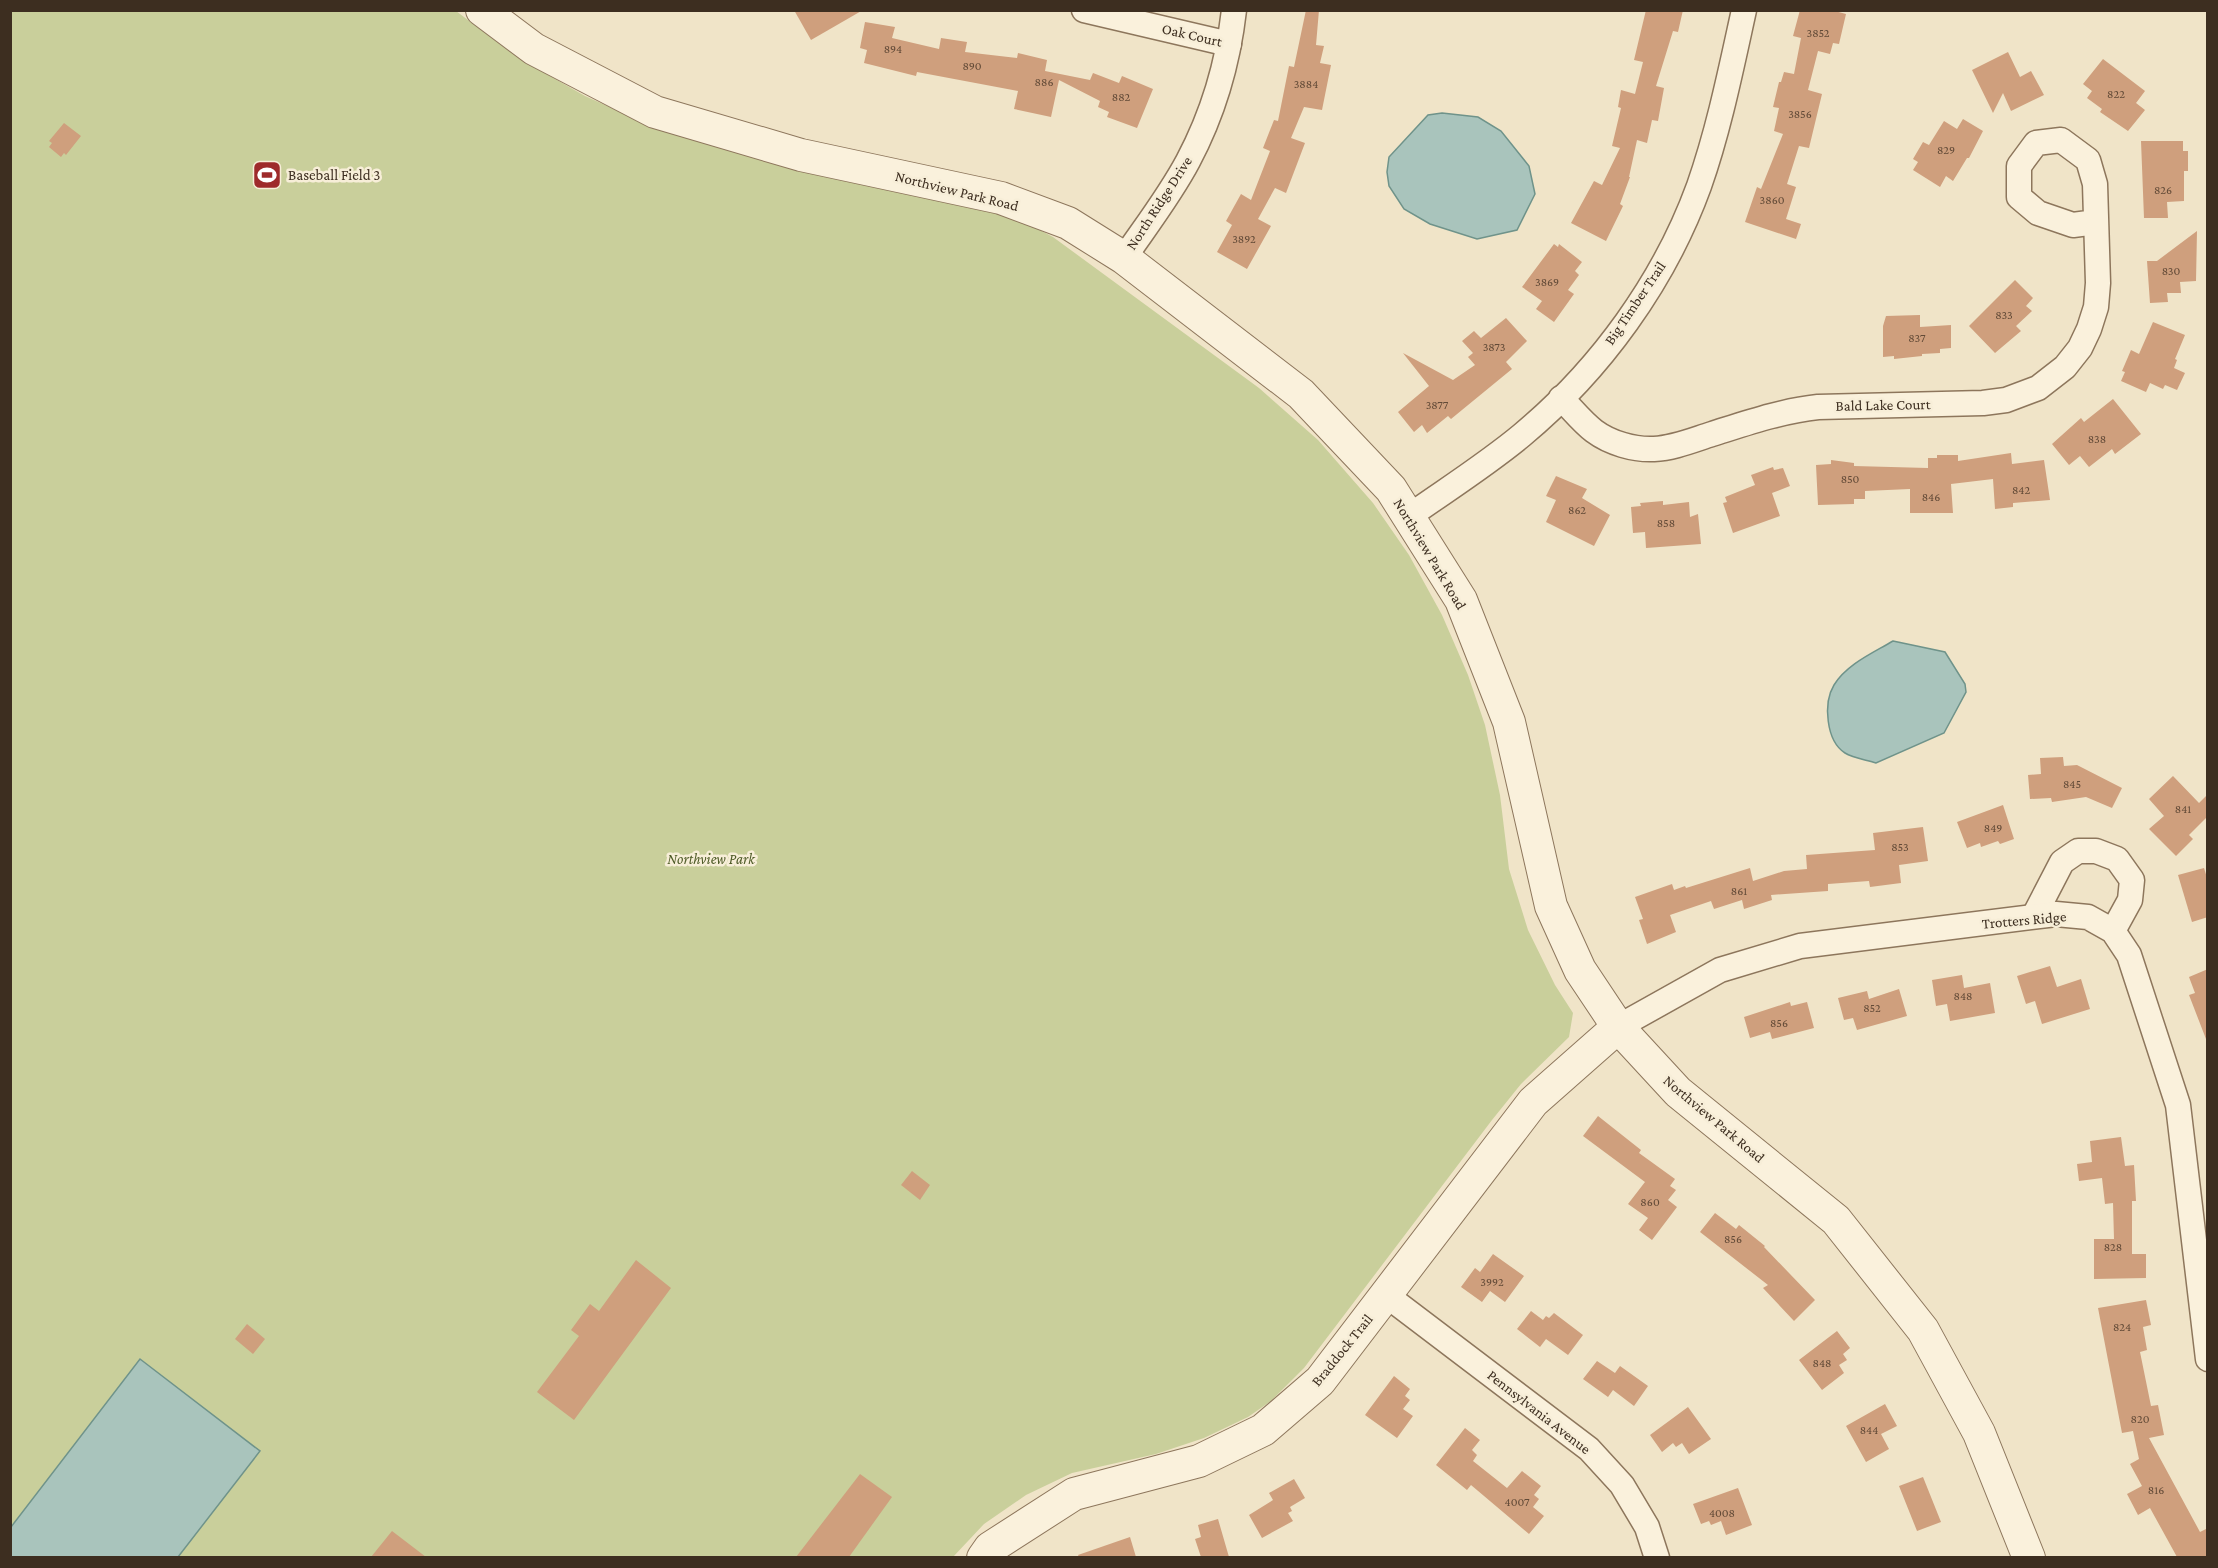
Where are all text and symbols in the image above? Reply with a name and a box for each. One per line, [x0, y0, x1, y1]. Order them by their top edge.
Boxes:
street label: Oak Court [1160, 20, 1225, 50]
house number: 3852 [1806, 26, 1830, 40]
house number: 894 [884, 42, 902, 56]
house number: 890 [962, 59, 982, 73]
house number: 886 [1034, 75, 1054, 89]
house number: 3884 [1294, 77, 1318, 91]
house number: 822 [2107, 87, 2125, 101]
house number: 882 [1112, 90, 1131, 104]
house number: 3856 [1788, 107, 1812, 121]
house number: 829 [1937, 143, 1955, 157]
street label: North Ridge Drive [1123, 153, 1196, 253]
sports icon: Baseball Field 3 [251, 159, 283, 191]
place label: Baseball Field 3 [288, 167, 381, 183]
street label: Northview Park Road [894, 168, 1020, 214]
house number: 826 [2154, 183, 2172, 197]
house number: 3860 [1759, 193, 1785, 207]
house number: 3892 [1232, 232, 1256, 246]
street label: Big Timber Trail [1601, 258, 1670, 348]
house number: 830 [2162, 264, 2181, 278]
house number: 3869 [1535, 275, 1559, 289]
house number: 833 [1995, 308, 2013, 322]
house number: 837 [1908, 331, 1926, 345]
house number: 3873 [1483, 340, 1506, 354]
street label: Bald Lake Court [1835, 396, 1932, 414]
house number: 3877 [1426, 398, 1449, 412]
house number: 838 [2088, 432, 2106, 446]
house number: 850 [1841, 472, 1860, 486]
house number: 842 [2012, 483, 2030, 497]
house number: 846 [1922, 490, 1940, 504]
street label: Northview Park Road [1391, 496, 1470, 612]
house number: 862 [1568, 503, 1586, 517]
house number: 858 [1657, 516, 1675, 530]
house number: 845 [2063, 777, 2081, 791]
house number: 841 [2175, 802, 2191, 816]
house number: 849 [1984, 821, 2002, 835]
house number: 853 [1891, 840, 1909, 854]
park label: Northview Park [667, 851, 756, 867]
house number: 861 [1731, 884, 1747, 898]
street label: Trotters Ridge [1981, 908, 2067, 933]
house number: 848 [1953, 989, 1973, 1003]
house number: 852 [1863, 1001, 1881, 1015]
house number: 856 [1770, 1016, 1788, 1030]
street label: Northview Park Road [1660, 1072, 1768, 1166]
house number: 860 [1640, 1195, 1660, 1209]
house number: 856 [1724, 1232, 1742, 1246]
house number: 828 [2104, 1240, 2122, 1254]
house number: 3992 [1480, 1275, 1504, 1289]
street label: Braddock Trail [1308, 1311, 1376, 1389]
house number: 824 [2113, 1320, 2131, 1334]
house number: 848 [1812, 1356, 1832, 1370]
street label: Pennsylvania Avenue [1484, 1367, 1594, 1458]
house number: 820 [2131, 1412, 2150, 1426]
house number: 844 [1860, 1423, 1878, 1437]
house number: 816 [2148, 1483, 2164, 1497]
house number: 4007 [1505, 1495, 1530, 1509]
house number: 4008 [1709, 1506, 1735, 1520]

